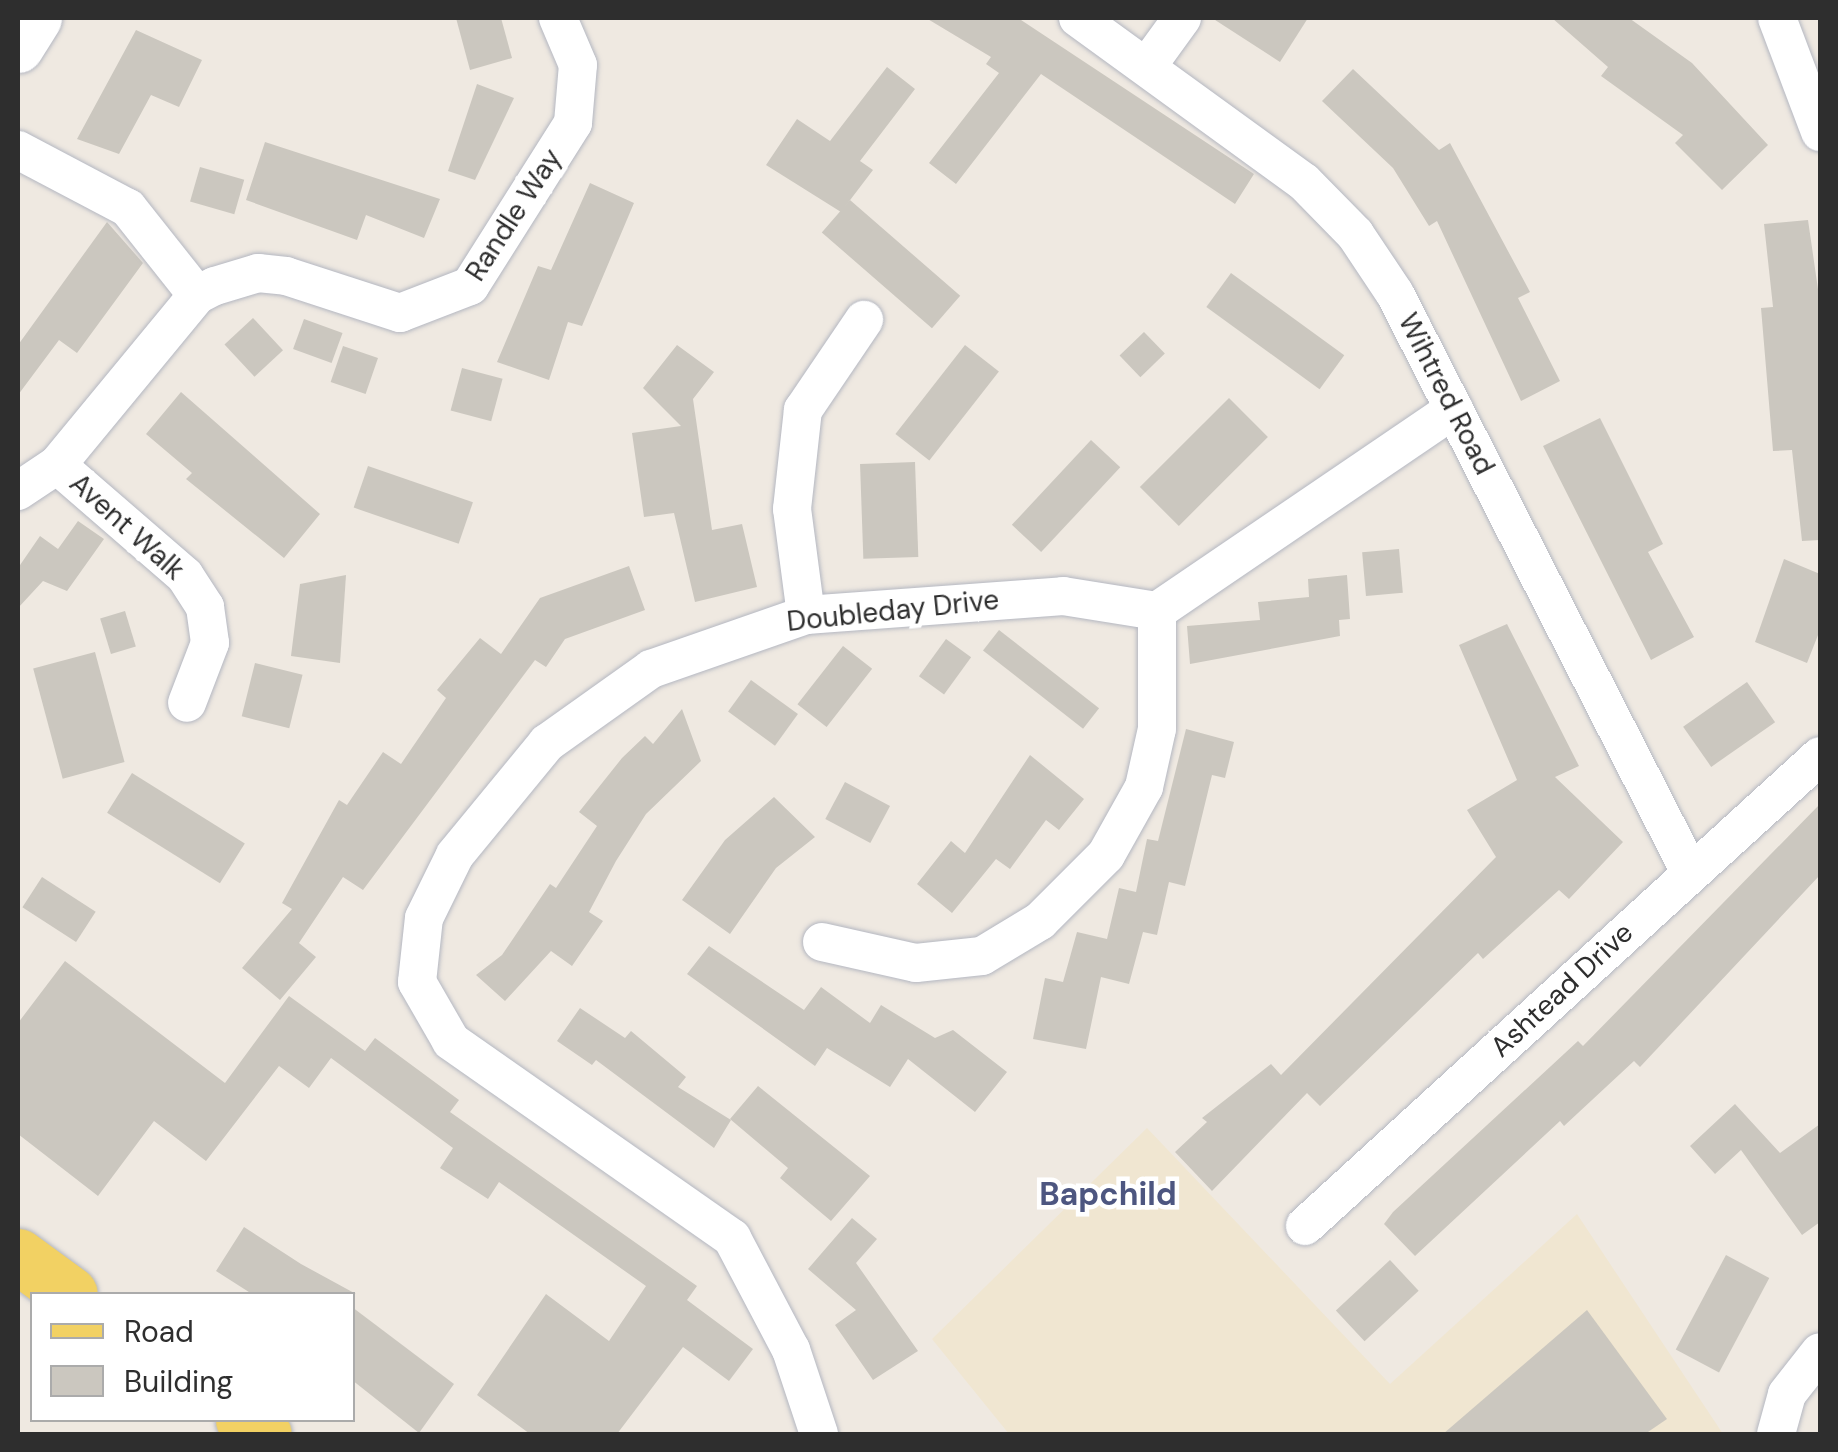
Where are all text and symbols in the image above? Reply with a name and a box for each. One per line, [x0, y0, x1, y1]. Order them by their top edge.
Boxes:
street label: Randle Way [459, 143, 569, 287]
street label: Wihtred Road [1391, 308, 1501, 480]
street label: Avent Walk [63, 467, 191, 587]
street label: Doubleday Drive [785, 583, 1001, 639]
street label: Ashtead Drive [1484, 916, 1640, 1064]
district label: Bapchild [1039, 1175, 1177, 1213]
legend [30, 1292, 355, 1422]
text: Road [124, 1312, 194, 1351]
text: Building [124, 1362, 233, 1401]

